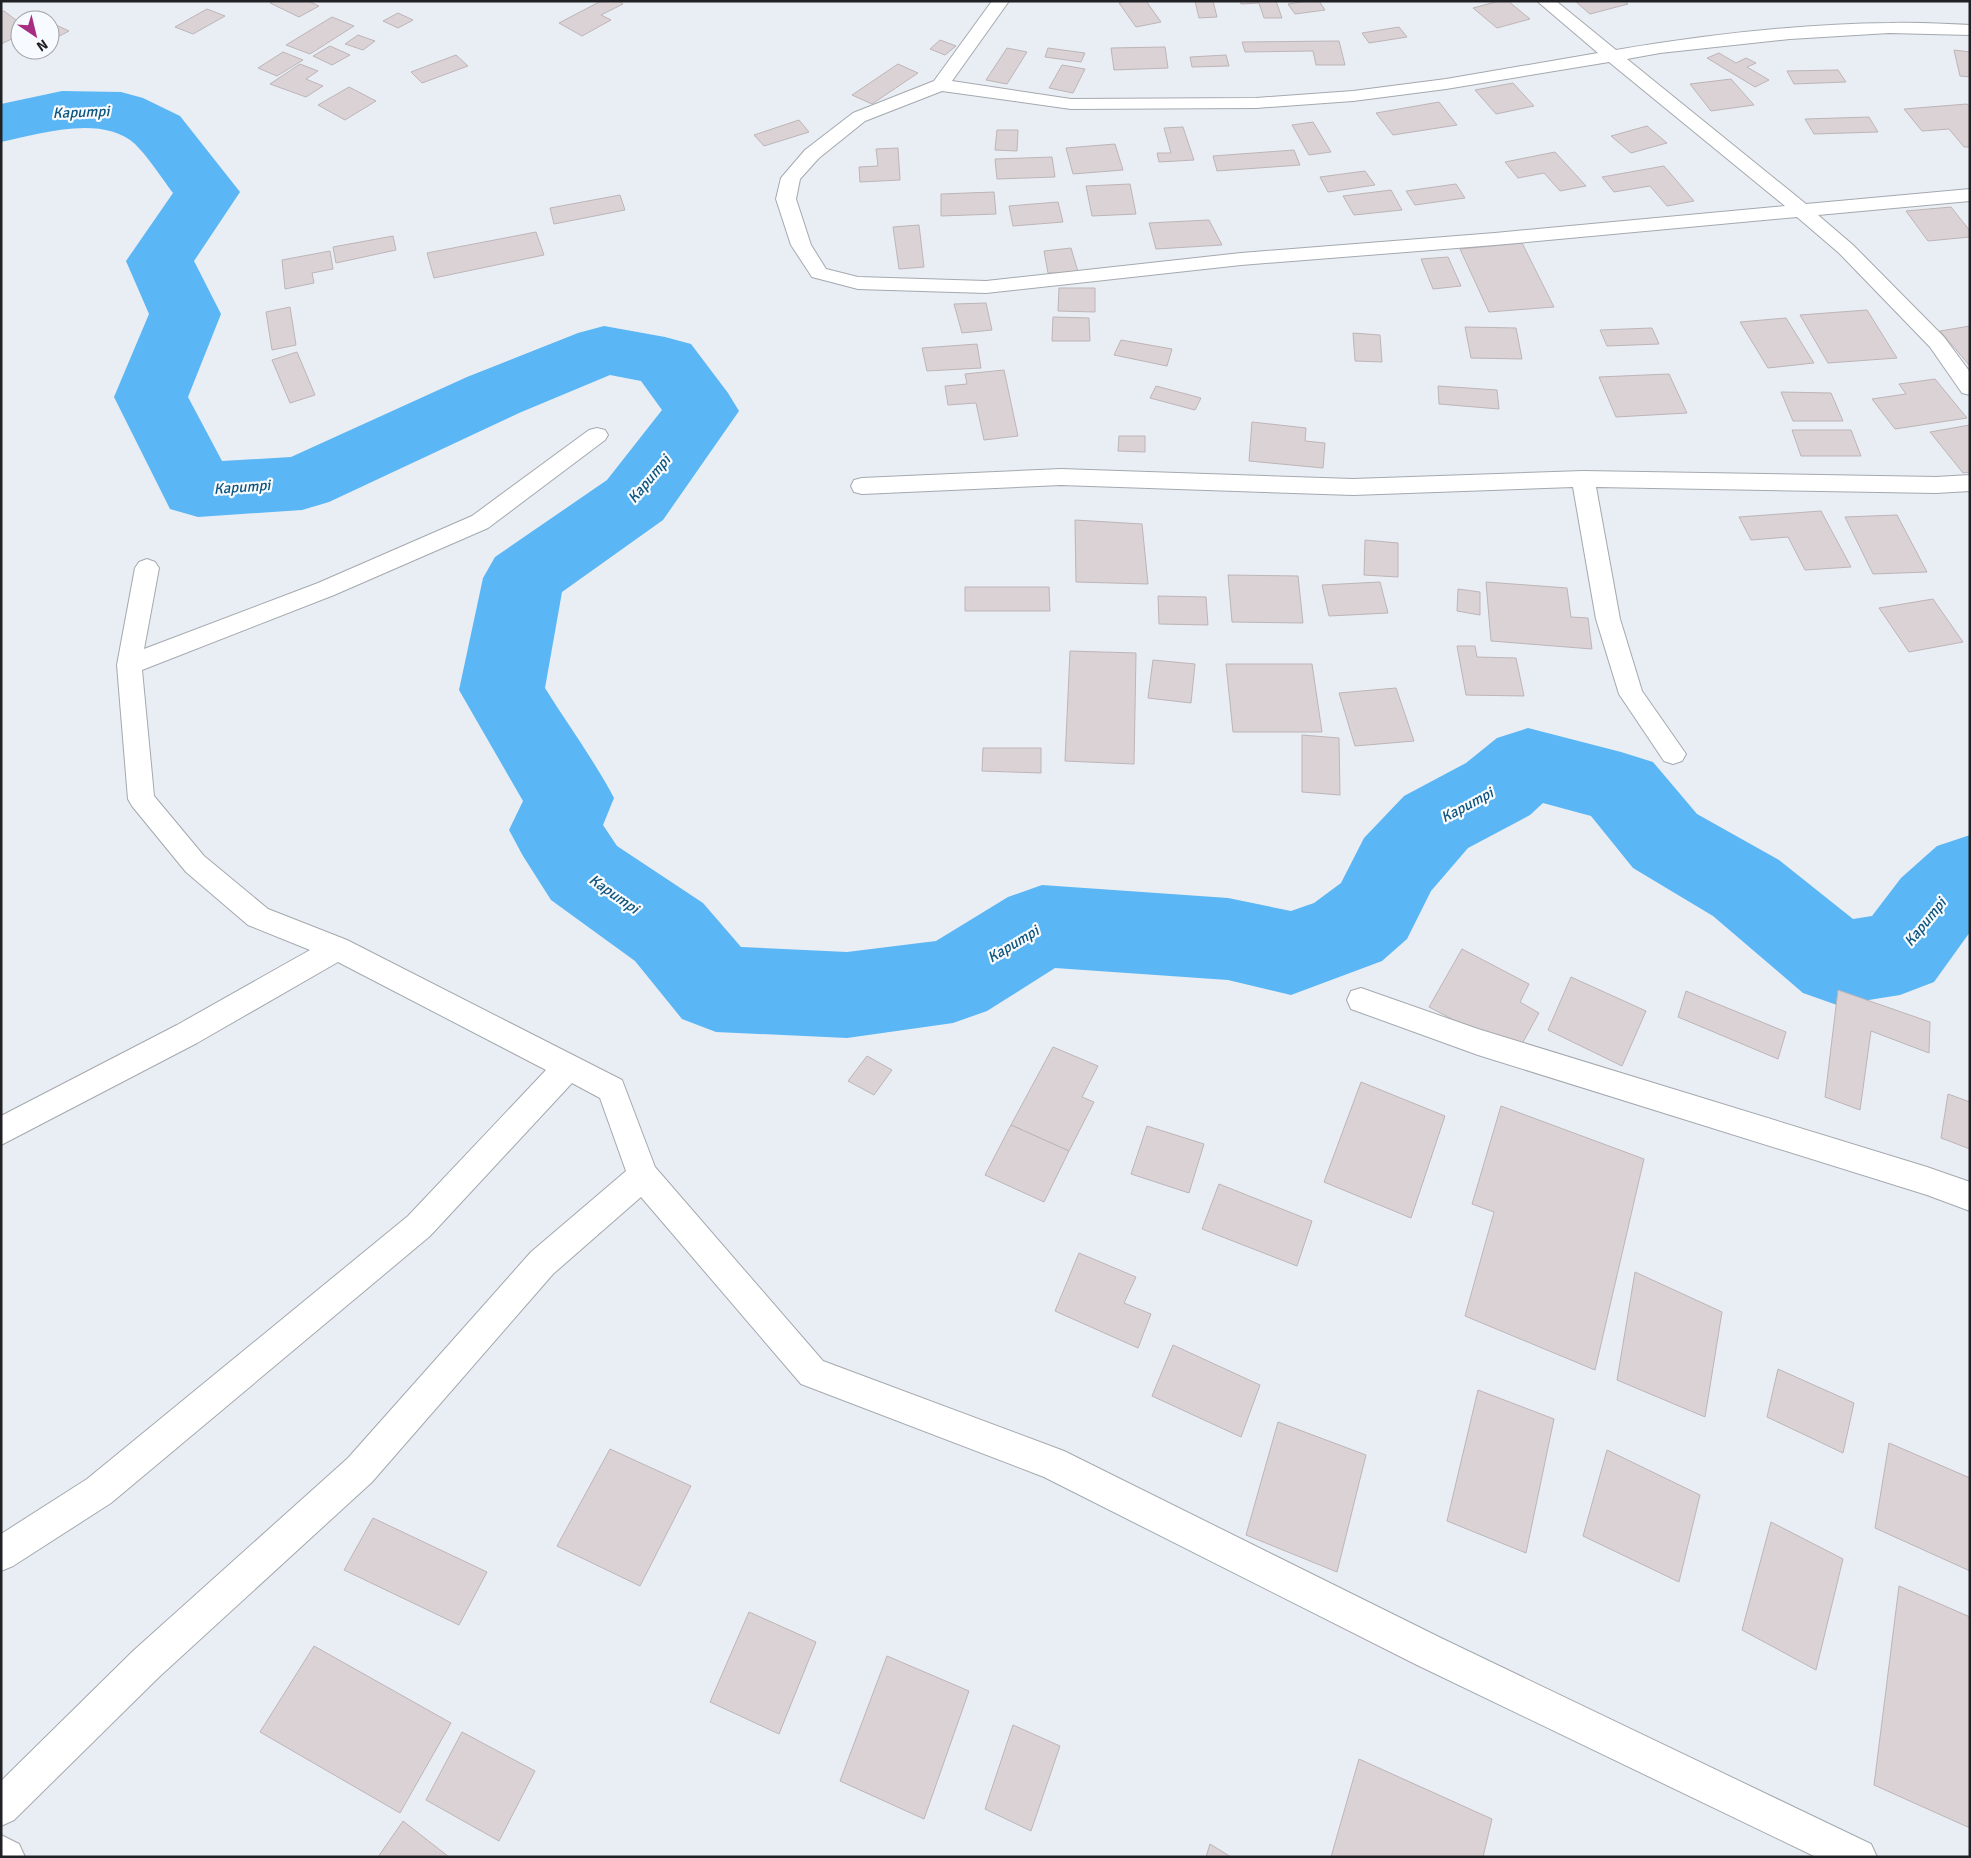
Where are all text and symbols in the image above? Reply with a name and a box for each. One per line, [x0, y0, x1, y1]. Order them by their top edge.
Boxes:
north arrow [10, 10, 60, 60]
text: N [33, 35, 51, 55]
water label: Kapumpi [52, 102, 112, 122]
water label: Kapumpi [624, 450, 675, 506]
water label: Kapumpi [213, 476, 273, 498]
water label: Kapumpi [1438, 783, 1498, 826]
water label: Kapumpi [586, 870, 644, 919]
water label: Kapumpi [1900, 893, 1951, 950]
water label: Kapumpi [984, 921, 1044, 966]

